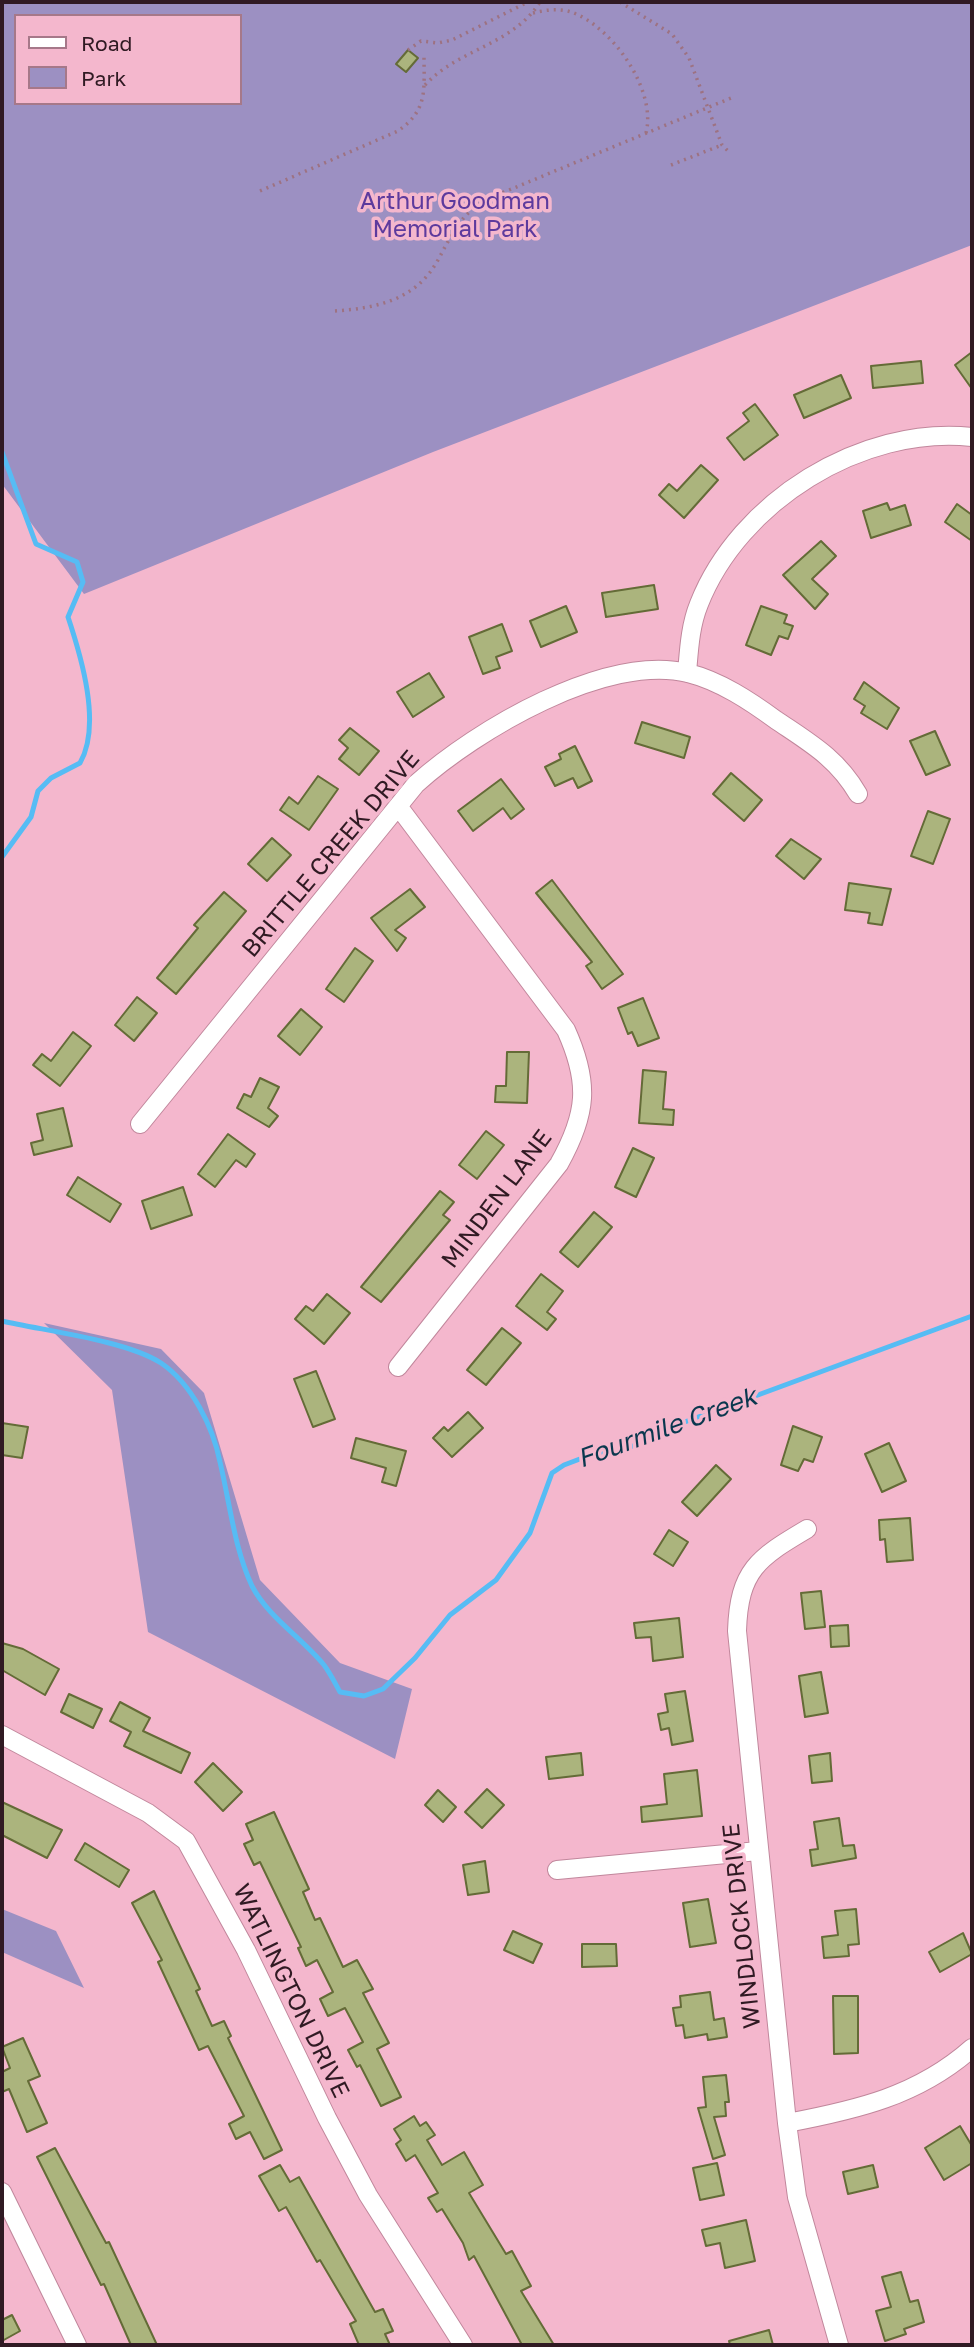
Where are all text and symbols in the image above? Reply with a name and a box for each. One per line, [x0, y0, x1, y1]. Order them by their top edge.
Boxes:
legend [14, 14, 242, 105]
text: Road [81, 30, 132, 56]
text: Park [81, 65, 126, 91]
park label: Arthur Goodman Memorial Park [360, 187, 550, 243]
street label: BRITTLE CREEK DRIVE [236, 745, 426, 963]
street label: MINDEN LANE [436, 1124, 558, 1274]
water label: Fourmile Creek [573, 1381, 761, 1475]
street label: WINDLOCK DRIVE [717, 1822, 767, 2030]
street label: WATLINGTON DRIVE [227, 1879, 355, 2103]

